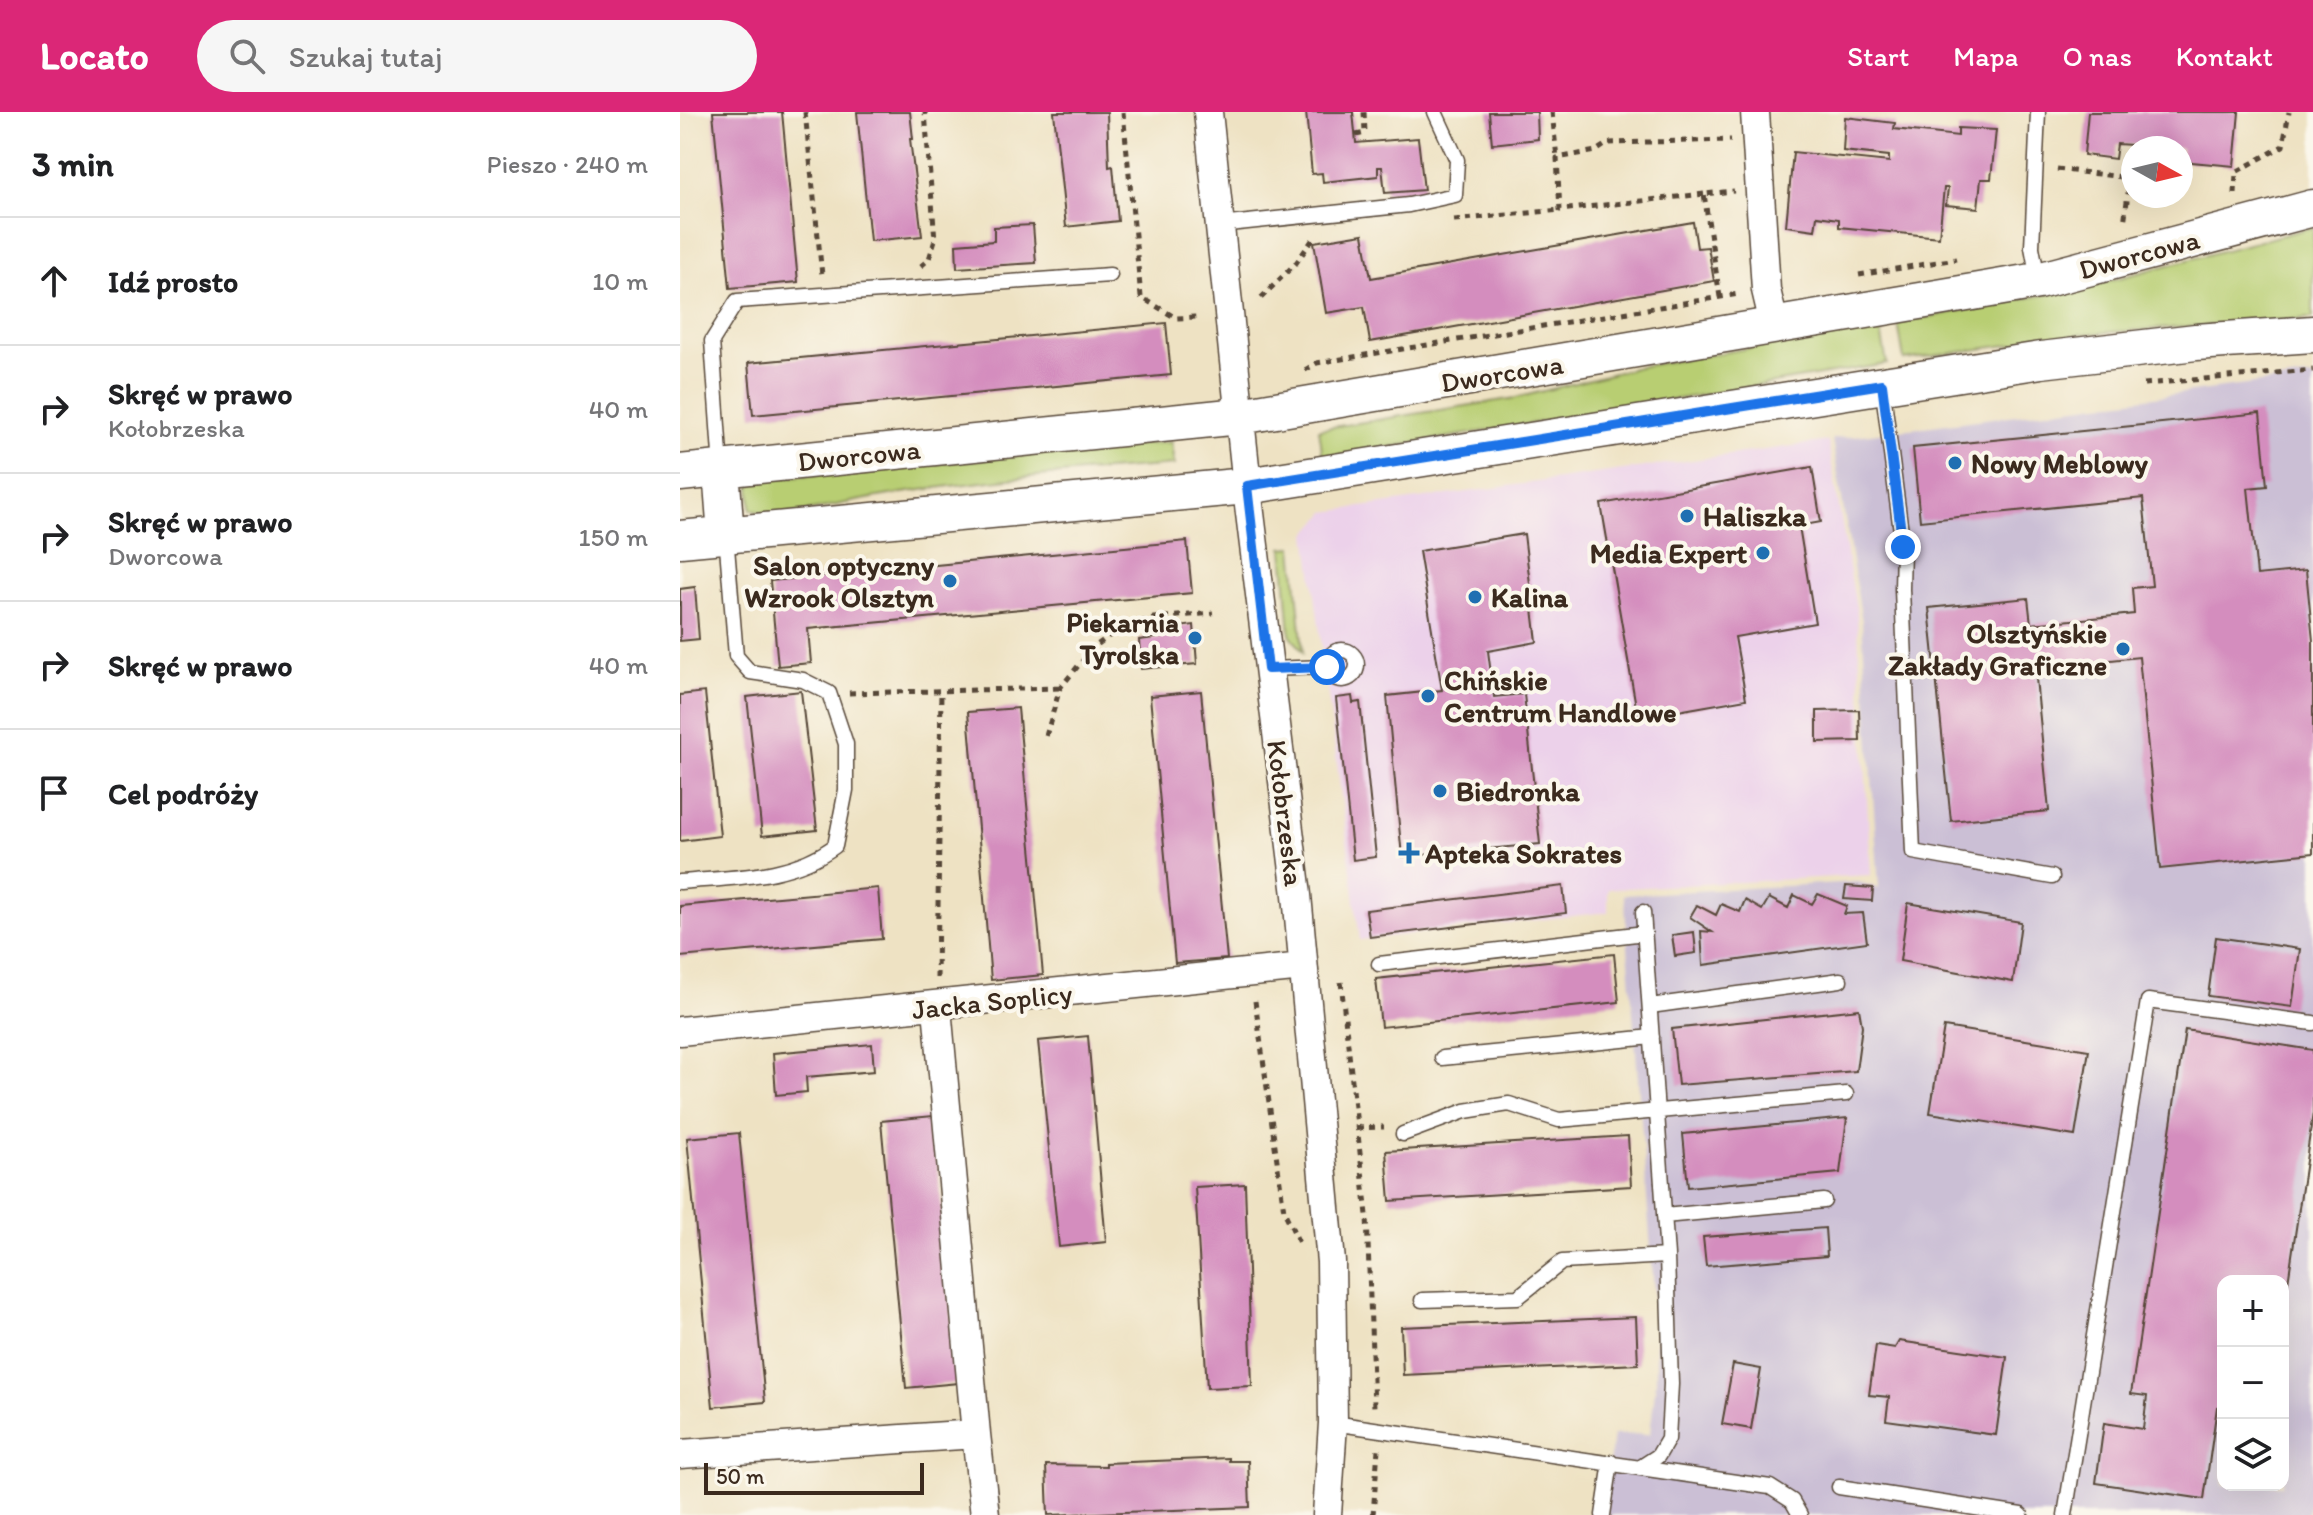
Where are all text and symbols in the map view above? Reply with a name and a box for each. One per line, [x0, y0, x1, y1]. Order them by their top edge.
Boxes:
search box [197, 20, 757, 92]
text: Locato [40, 33, 149, 79]
icon: search [225, 34, 269, 78]
text: Szukaj tutaj [289, 38, 443, 75]
text: Start [1847, 39, 1909, 73]
text: Mapa [1953, 39, 2018, 73]
text: O nas [2062, 39, 2132, 73]
text: Kontakt [2176, 39, 2273, 73]
north arrow [2121, 136, 2193, 208]
text: 3 min [32, 144, 114, 185]
text: Pieszo · 240 m [487, 148, 648, 180]
street label: Dworcowa [2075, 221, 2203, 286]
icon: ahead [32, 259, 76, 303]
text: Idź prosto [108, 263, 238, 300]
text: 10 m [592, 265, 648, 297]
street label: Dworcowa [1438, 346, 1566, 399]
text: Skręć w prawo [108, 375, 292, 412]
icon: right [32, 387, 76, 431]
text: 40 m [589, 393, 648, 425]
text: Kołobrzeska [108, 412, 245, 444]
street label: Dworcowa [796, 432, 923, 478]
place label: Nowy Meblowy [1971, 446, 2148, 480]
marker: Nowy Meblowy [1946, 454, 1964, 472]
place label: Haliszka [1703, 499, 1807, 533]
text: Skręć w prawo [108, 503, 292, 540]
marker: Haliszka [1678, 507, 1696, 525]
icon: right [32, 515, 76, 559]
text: 150 m [579, 521, 648, 553]
route end [1885, 529, 1921, 565]
place label: Media Expert [1590, 536, 1748, 570]
text: Dworcowa [108, 540, 223, 572]
marker: Media Expert [1754, 544, 1772, 562]
place label: Salon optyczny Wzrook Olsztyn [744, 548, 935, 614]
marker: Salon optyczny Wzrook Olsztyn [941, 572, 959, 590]
place label: Kalina [1491, 580, 1568, 614]
marker: Kalina [1466, 588, 1484, 606]
place label: Piekarnia Tyrolska [1066, 605, 1179, 671]
place label: Olsztyńskie Zakłady Graficzne [1888, 616, 2107, 682]
marker: Piekarnia Tyrolska [1186, 629, 1204, 647]
marker: Olsztyńskie Zakłady Graficzne [2114, 640, 2132, 658]
icon: right [32, 643, 76, 687]
text: Skręć w prawo [108, 647, 292, 684]
text: 40 m [589, 649, 648, 681]
route start [1309, 649, 1345, 685]
place label: Chińskie Centrum Handlowe [1444, 663, 1677, 729]
marker: Chińskie Centrum Handlowe [1419, 687, 1437, 705]
street label: Kołobrzeska [1260, 738, 1312, 889]
icon: arrive [32, 771, 76, 815]
place label: Biedronka [1456, 774, 1580, 808]
text: Cel podróży [108, 775, 258, 812]
marker: Biedronka [1431, 782, 1449, 800]
place label: Apteka Sokrates [1424, 836, 1622, 870]
marker: Apteka Sokrates [1400, 844, 1418, 862]
street label: Jacka Soplicy [910, 976, 1074, 1026]
map controls [2217, 1275, 2289, 1491]
button: + [2217, 1275, 2289, 1347]
button: − [2217, 1347, 2289, 1419]
button: layers [2217, 1419, 2289, 1491]
scale bar [704, 1459, 924, 1495]
text: 50 m [716, 1463, 765, 1490]

